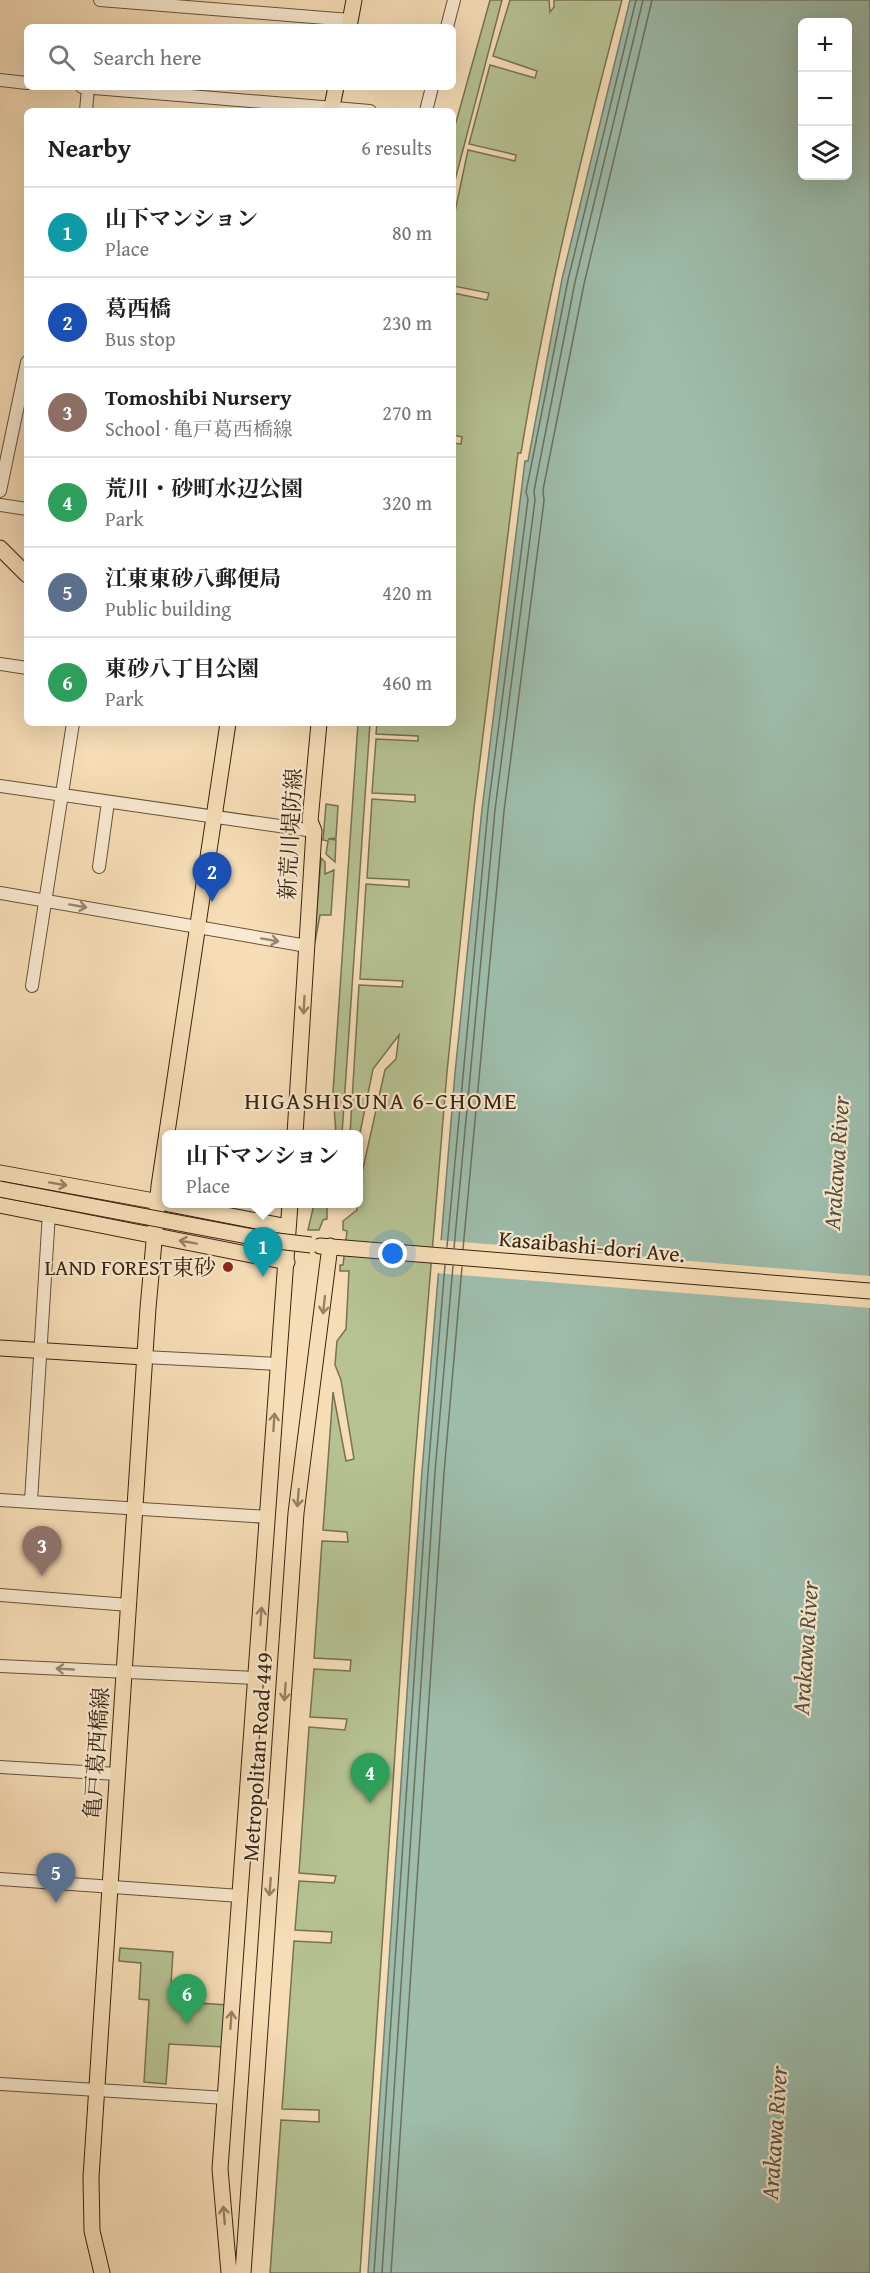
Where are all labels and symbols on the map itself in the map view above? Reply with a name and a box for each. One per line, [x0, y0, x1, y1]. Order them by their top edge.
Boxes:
street label: 新荒川堤防線 [271, 767, 309, 901]
pin: 2 [192, 852, 232, 902]
one-way arrow [68, 901, 88, 912]
one-way arrow [260, 935, 280, 946]
one-way arrow [298, 994, 309, 1014]
district label: HIGASHISUNA 6-CHOME [244, 1083, 518, 1118]
water label: Arakawa River [814, 1094, 858, 1232]
one-way arrow [47, 1178, 67, 1189]
street label: Kasaibashi-dori Ave. [498, 1222, 686, 1270]
pin: 1 [244, 1228, 282, 1277]
one-way arrow [179, 1236, 199, 1247]
your location [378, 1239, 407, 1268]
place label: LAND FOREST東砂 [44, 1251, 216, 1283]
marker: LAND FOREST東砂 [221, 1260, 235, 1274]
one-way arrow [318, 1294, 329, 1314]
one-way arrow [269, 1412, 280, 1432]
one-way arrow [292, 1487, 303, 1507]
pin: 3 [22, 1526, 62, 1576]
water label: Arakawa River [783, 1579, 827, 1717]
one-way arrow [255, 1607, 266, 1627]
street label: Metropolitan Road 449 [234, 1651, 280, 1863]
one-way arrow [56, 1664, 76, 1675]
one-way arrow [279, 1682, 290, 1702]
street label: 亀戸葛西橋線 [75, 1686, 117, 1820]
pin: 4 [350, 1754, 389, 1803]
pin: 5 [36, 1854, 76, 1903]
one-way arrow [264, 1876, 275, 1896]
pin: 6 [168, 1974, 207, 2024]
one-way arrow [226, 2011, 237, 2031]
water label: Arakawa River [752, 2064, 796, 2202]
one-way arrow [218, 2205, 229, 2225]

